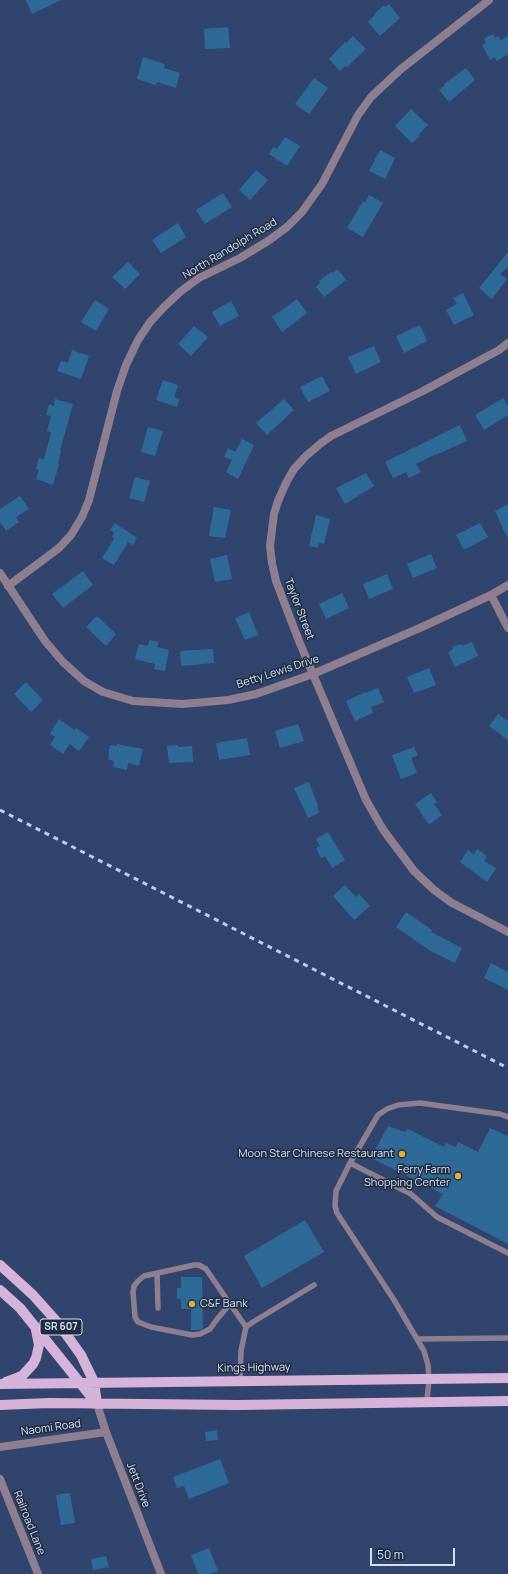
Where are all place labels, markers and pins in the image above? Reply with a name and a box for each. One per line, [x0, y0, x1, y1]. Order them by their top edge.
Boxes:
place label: Moon Star Chinese Restaurant [238, 1147, 394, 1161]
marker: Moon Star Chinese Restaurant [397, 1149, 407, 1159]
place label: Ferry Farm Shopping Center [364, 1163, 450, 1189]
marker: Ferry Farm Shopping Center [453, 1171, 463, 1181]
place label: C&F Bank [200, 1297, 248, 1311]
marker: C&F Bank [187, 1299, 197, 1309]

